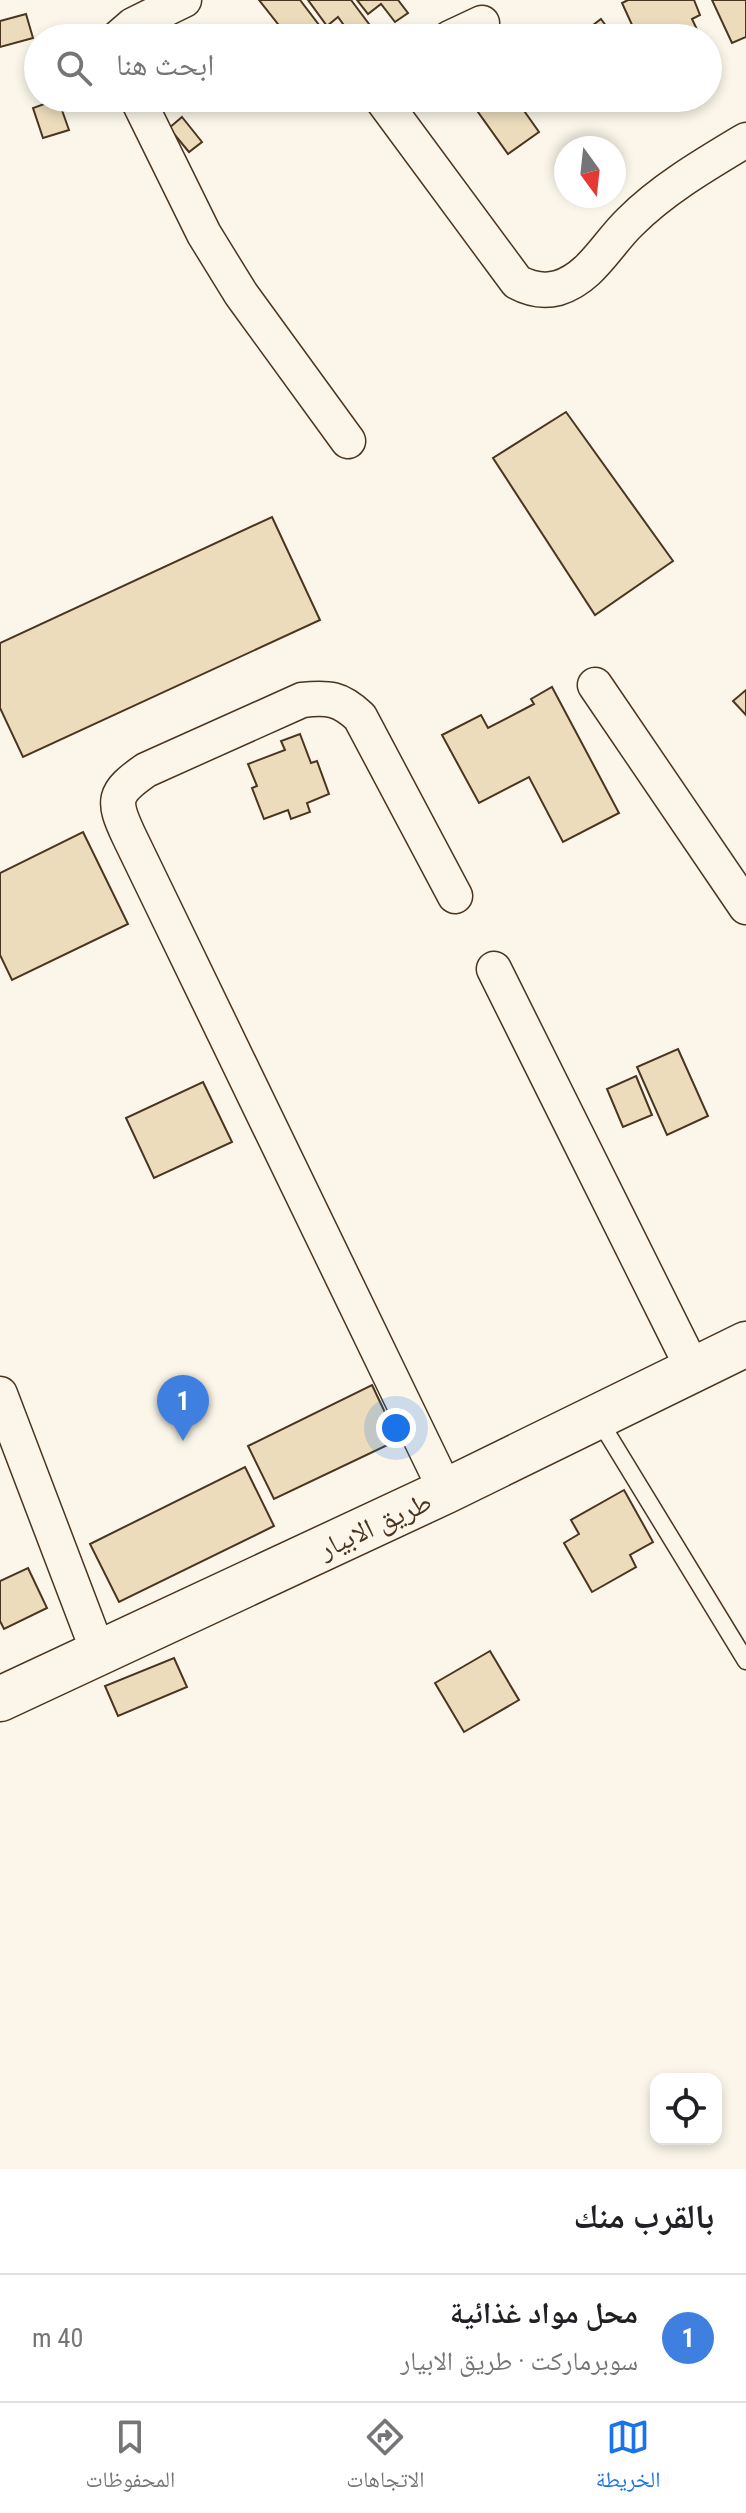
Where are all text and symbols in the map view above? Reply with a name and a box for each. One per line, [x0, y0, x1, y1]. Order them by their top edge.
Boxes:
search box [24, 24, 722, 112]
icon: search [52, 46, 96, 90]
text: ابحث هنا [116, 47, 214, 82]
north arrow [554, 136, 626, 208]
pin: 1 [157, 1375, 209, 1441]
your location [376, 1408, 416, 1448]
street label: طريق الابيار [312, 1485, 437, 1567]
map controls [650, 2073, 722, 2145]
button: locate [650, 2073, 722, 2145]
text: بالقرب منك [573, 2196, 714, 2236]
text: محل مواد غذائية [450, 2295, 638, 2330]
text: 40 m [32, 2323, 83, 2353]
text: 1 [681, 2323, 695, 2353]
text: سوبرماركت · طريق الابيار [400, 2346, 638, 2376]
tab: المحفوظات [86, 2415, 175, 2501]
tab: الاتجاهات [346, 2415, 424, 2501]
tab: الخريطة [596, 2415, 660, 2501]

